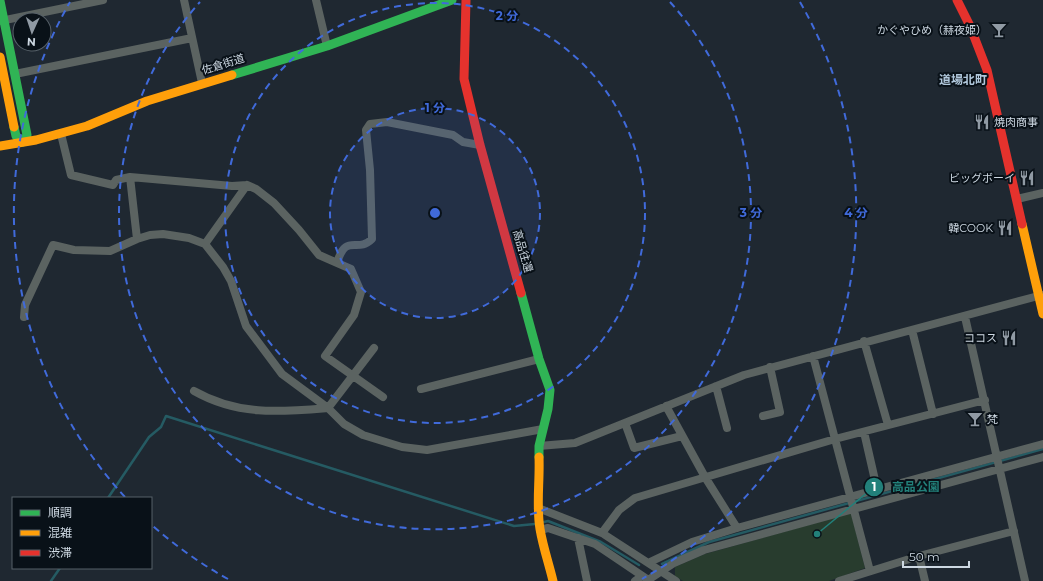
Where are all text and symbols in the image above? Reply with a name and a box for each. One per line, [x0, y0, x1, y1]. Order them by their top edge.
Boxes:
text: 2 分 [496, 8, 518, 23]
north arrow [12, 12, 52, 52]
bar icon: かぐやひめ（赫夜姫） [990, 21, 1008, 39]
place label: かぐやひめ（赫夜姫） [877, 23, 987, 37]
text: N [27, 35, 36, 49]
street label: 佐倉街道 [200, 51, 246, 77]
district label: 道場北町 [939, 72, 987, 87]
text: 1 分 [425, 100, 445, 115]
restaurant icon: 焼肉商事 [973, 113, 991, 131]
place label: 焼肉商事 [994, 115, 1038, 129]
restaurant icon: ビッグボーイ [1018, 169, 1036, 187]
place label: ビッグボーイ [949, 171, 1015, 185]
text: 3 分 [739, 205, 762, 220]
text: 4 分 [844, 205, 868, 220]
centre of rings [428, 206, 442, 220]
restaurant icon: 韓COOK [996, 219, 1014, 237]
place label: 韓COOK [948, 221, 993, 235]
street label: 高品往還 [510, 228, 536, 274]
restaurant icon: ココス [1000, 329, 1018, 347]
place label: ココス [964, 331, 997, 345]
bar icon: 梵 [966, 410, 984, 428]
place label: 梵 [987, 412, 998, 426]
callout: 高品公園 [864, 475, 948, 499]
text: 1 [872, 479, 876, 494]
text: 高品公園 [892, 479, 940, 494]
legend [12, 497, 152, 569]
text: 順調 [48, 505, 72, 520]
text: 混雑 [48, 525, 72, 540]
scale bar [903, 543, 969, 569]
text: 渋滞 [48, 545, 72, 560]
text: 50 m [909, 549, 940, 564]

